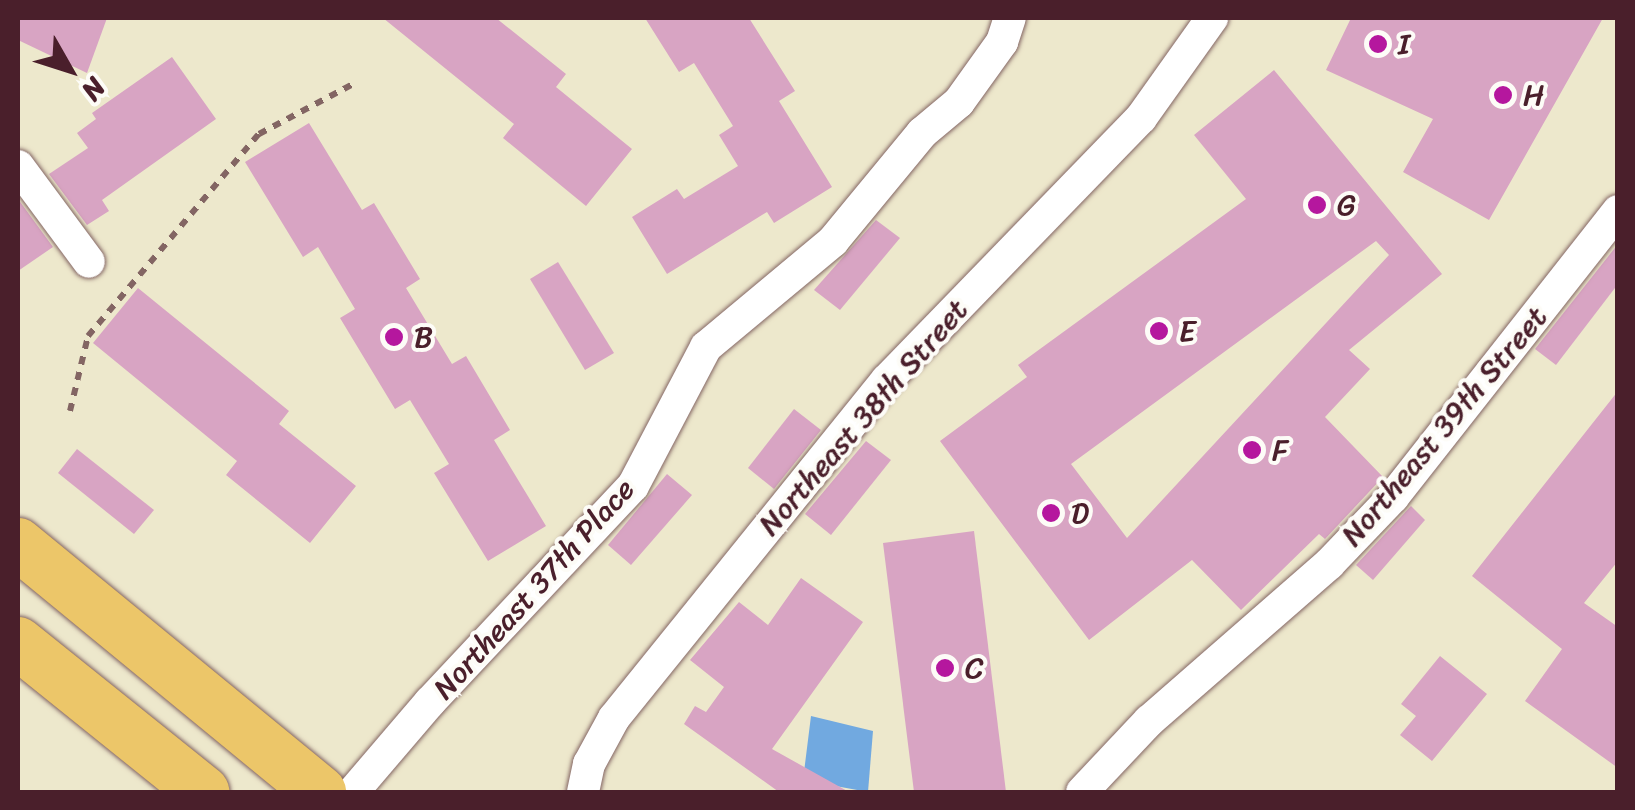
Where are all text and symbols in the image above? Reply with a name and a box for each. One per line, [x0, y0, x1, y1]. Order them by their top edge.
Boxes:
north arrow [20, 20, 120, 120]
place label: I [1398, 26, 1410, 62]
marker: I [1367, 33, 1389, 55]
text: N [69, 66, 119, 112]
place label: H [1523, 77, 1544, 113]
marker: H [1492, 84, 1514, 106]
place label: G [1337, 187, 1356, 223]
marker: G [1306, 194, 1328, 216]
street label: Northeast 38th Street [751, 292, 975, 542]
street label: Northeast 39th Street [1333, 299, 1555, 553]
place label: E [1179, 313, 1196, 349]
place label: B [414, 319, 433, 355]
marker: E [1148, 320, 1170, 342]
marker: B [383, 326, 405, 348]
place label: F [1272, 432, 1288, 468]
marker: F [1241, 439, 1263, 461]
street label: Northeast 37th Place [425, 471, 643, 707]
place label: D [1071, 495, 1089, 531]
marker: D [1040, 502, 1062, 524]
place label: C [965, 650, 984, 686]
marker: C [934, 657, 956, 679]

